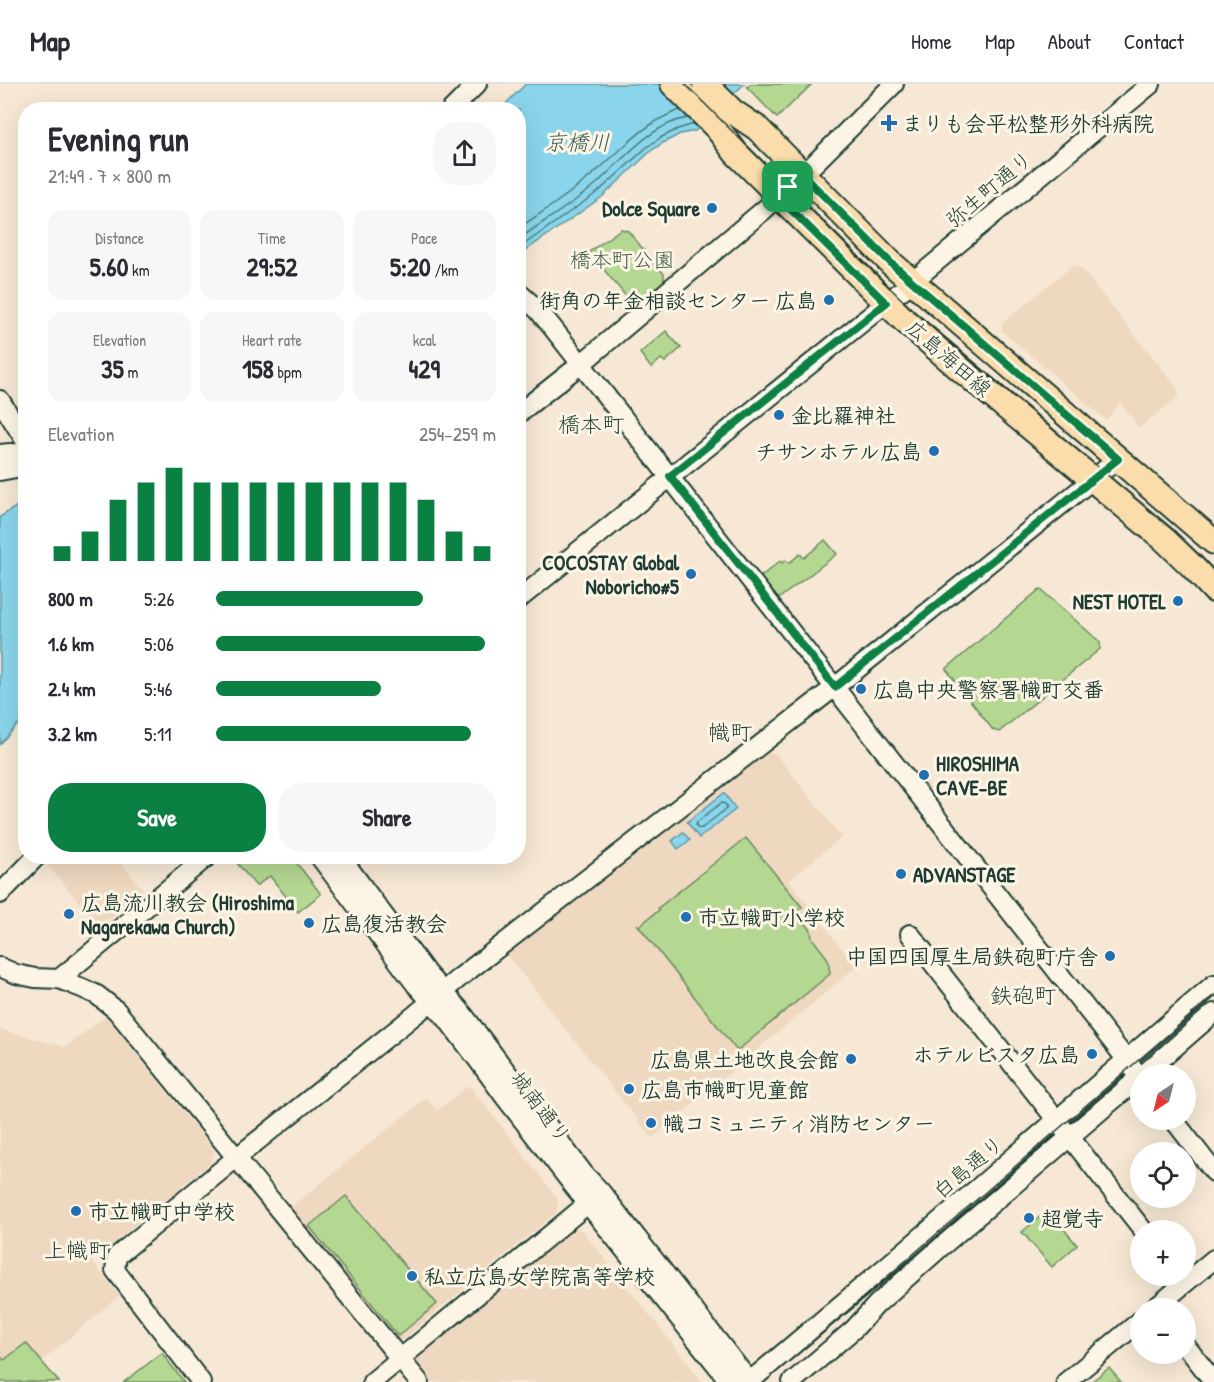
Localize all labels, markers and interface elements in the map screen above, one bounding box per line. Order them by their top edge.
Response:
text: Map [30,22,70,60]
text: Home [911,27,952,56]
text: Map [985,27,1015,56]
text: About [1048,27,1091,56]
text: Contact [1124,27,1184,56]
place label: まりも会平松整形外科病院 [902,109,1154,138]
marker: まりも会平松整形外科病院 [880,114,898,132]
text: Evening run [48,117,189,161]
button: share [433,122,496,185]
water label: 京橋川 [544,127,610,157]
street label: 弥生町通り [939,144,1039,234]
pin [762,161,813,212]
text: 21:49 · 7 × 800 m [48,162,171,189]
icon: arrive [771,170,804,203]
place label: Dolce Square [602,194,701,224]
marker: Dolce Square [705,201,719,215]
text: Distance [95,227,144,249]
text: Time [258,227,286,249]
text: Pace [411,227,438,249]
park label: 橋本町公園 [570,245,675,274]
text: 5.60 [90,249,128,284]
text: 29:52 [247,249,297,284]
text: 5:20 [390,249,431,284]
text: km [128,259,150,281]
text: /km [431,259,459,281]
place label: 街角の年金相談センター 広島 [539,286,817,315]
marker: 街角の年金相談センター 広島 [822,293,836,307]
street label: 広島海田線 [900,313,998,403]
text: Elevation [93,329,146,351]
text: Heart rate [242,329,302,351]
text: kcal [413,329,436,351]
text: 35 [101,351,124,386]
text: 158 [242,351,274,386]
text: 429 [409,351,440,386]
text: m [124,361,138,383]
text: bpm [274,361,302,383]
place label: 金比羅神社 [791,401,896,430]
marker: 金比羅神社 [772,408,786,422]
district label: 橋本町 [558,409,624,439]
text: Elevation [48,420,114,447]
text: 254–259 m [419,420,496,447]
place label: チサンホテル広島 [755,437,922,466]
marker: チサンホテル広島 [927,444,941,458]
place label: COCOSTAY Global Noboricho#5 [542,548,679,601]
marker: COCOSTAY Global Noboricho#5 [684,567,698,581]
text: 800 m [48,585,93,612]
text: 5:26 [144,585,174,612]
place label: NEST HOTEL [1073,587,1166,616]
marker: NEST HOTEL [1171,594,1185,608]
text: 1.6 km [48,630,94,657]
text: 5:06 [144,630,174,657]
text: 2.4 km [48,675,96,702]
text: 5:46 [144,675,173,702]
place label: 広島中央警察署幟町交番 [873,675,1104,704]
marker: 広島中央警察署幟町交番 [854,682,868,696]
district label: 幟町 [708,717,752,747]
text: 3.2 km [48,720,97,747]
text: 5:11 [144,720,172,747]
place label: HIROSHIMA CAVE-BE [936,749,1020,802]
marker: HIROSHIMA CAVE-BE [917,768,931,782]
button: Save [48,783,266,852]
button: Share [278,783,496,852]
place label: ADVANSTAGE [913,860,1016,889]
marker: ADVANSTAGE [894,867,908,881]
place label: 広島流川教会 (Hiroshima Nagarekawa Church) [81,888,295,942]
place label: 市立幟町小学校 [698,903,845,932]
marker: 広島流川教会 (Hiroshima Nagarekawa Church) [62,907,76,921]
place label: 広島復活教会 [321,909,447,938]
marker: 市立幟町小学校 [679,910,693,924]
marker: 広島復活教会 [302,916,316,930]
place label: 中国四国厚生局鉄砲町庁舎 [846,942,1098,971]
marker: 中国四国厚生局鉄砲町庁舎 [1103,949,1117,963]
district label: 鉄砲町 [990,980,1056,1010]
place label: ホテルビスタ広島 [913,1040,1080,1069]
place label: 広島県土地改良会館 [650,1045,839,1074]
marker: ホテルビスタ広島 [1085,1047,1099,1061]
marker: 広島県土地改良会館 [844,1052,858,1066]
north arrow [1130,1064,1196,1130]
map controls [1130,1064,1196,1364]
street label: 城南通り [504,1065,578,1149]
place label: 広島市幟町児童館 [641,1075,809,1104]
marker: 広島市幟町児童館 [622,1082,636,1096]
place label: 幟コミュニティ消防センター [663,1109,935,1138]
marker: 幟コミュニティ消防センター [644,1116,658,1130]
street label: 白島通り [927,1129,1009,1205]
button: locate [1130,1142,1196,1208]
place label: 市立幟町中学校 [88,1197,235,1226]
marker: 市立幟町中学校 [69,1204,83,1218]
place label: 超覚寺 [1041,1204,1104,1233]
marker: 超覚寺 [1022,1211,1036,1225]
button: + [1130,1220,1196,1286]
district label: 上幟町 [44,1235,110,1265]
place label: 私立広島女学院高等学校 [424,1262,655,1291]
marker: 私立広島女学院高等学校 [405,1269,419,1283]
button: − [1130,1298,1196,1364]

